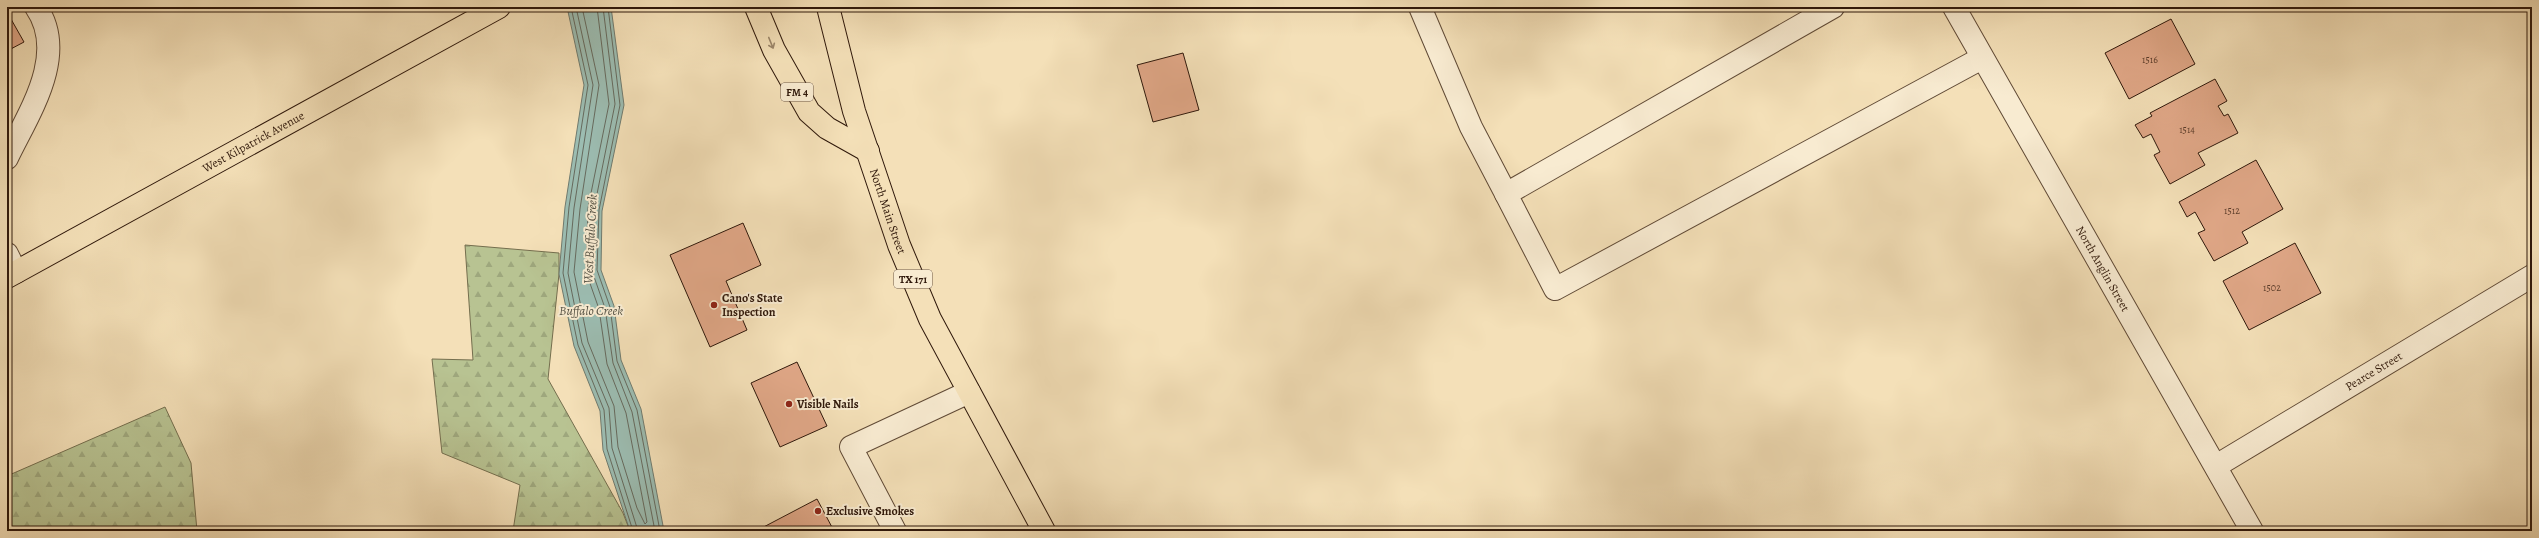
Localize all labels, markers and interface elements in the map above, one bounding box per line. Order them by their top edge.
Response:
one-way arrow [768,36,776,48]
house number: 1516 [2142,53,2158,66]
road number: FM 4 [781,83,813,101]
street label: West Kilpatrick Avenue [199,107,307,177]
house number: 1514 [2179,123,2195,136]
street label: North Main Street [866,166,910,257]
water label: West Buffalo Creek [579,194,601,284]
house number: 1512 [2224,204,2240,217]
street label: North Anglin Street [2072,223,2134,314]
road number: TX 171 [894,270,932,288]
house number: 1502 [2263,281,2281,294]
place label: Cano's State Inspection [722,290,783,320]
marker: Cano's State Inspection [709,300,719,310]
water label: Buffalo Creek [559,302,623,319]
street label: Pearce Street [2342,348,2405,394]
place label: Visible Nails [796,396,859,412]
marker: Visible Nails [784,399,794,409]
place label: Exclusive Smokes [826,503,914,519]
marker: Exclusive Smokes [813,506,823,516]

